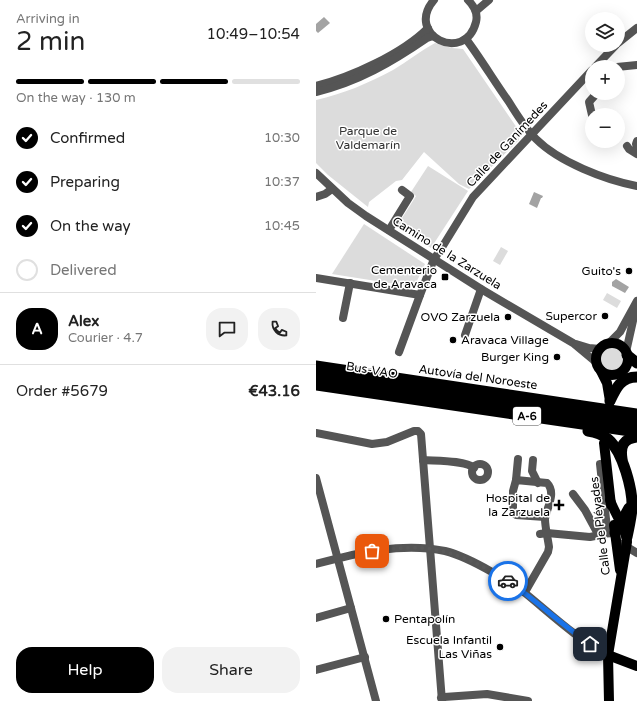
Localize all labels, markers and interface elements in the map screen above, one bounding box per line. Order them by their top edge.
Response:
text: Arriving in [16,11,80,27]
map controls [585,12,625,148]
button: layers [585,12,625,52]
text: 10:49–10:54 [207,25,300,43]
text: 2 min [16,26,85,57]
button: + [585,60,625,100]
text: On the way · 130 m [16,90,136,106]
street label: Calle de Ganímedes [464,98,551,190]
button: − [585,108,625,148]
park label: Parque de Valdemarín [336,124,400,152]
icon: check [16,127,38,149]
text: Confirmed [50,129,125,147]
text: 10:30 [264,130,300,146]
icon: check [16,171,38,193]
text: Preparing [50,173,120,191]
text: 10:37 [264,174,300,190]
street label: Camino de la Zarzuela [390,214,504,292]
icon: check [16,215,38,237]
text: On the way [50,217,130,235]
text: 10:45 [264,218,300,234]
text: Delivered [50,261,117,279]
place label: Cementerio de Aravaca [371,263,437,291]
place label: Guito's [582,264,621,278]
marker: Guito's [624,266,634,276]
marker: Cementerio de Aravaca [440,272,450,282]
button: chat [206,308,248,350]
button: phone [258,308,300,350]
place label: Supercor [545,309,597,323]
place label: OVO Zarzuela [421,310,500,324]
marker: Supercor [600,311,610,321]
text: Alex [68,312,99,330]
marker: OVO Zarzuela [503,312,513,322]
text: A [31,320,43,338]
text: Courier · 4.7 [68,330,143,346]
place label: Aravaca Village [461,333,549,347]
marker: Aravaca Village [448,335,458,345]
place label: Burger King [481,350,549,364]
marker: Burger King [552,352,562,362]
street label: Bus-VAO [345,359,399,381]
street label: Autovía del Noroeste [418,362,538,392]
text: Order #5679 [16,382,108,400]
text: €43.16 [248,382,300,400]
road number: A-6 [513,407,541,425]
street label: Calle de Pléyades [587,476,613,576]
place label: Hospital de la Zarzuela [486,491,550,519]
marker: Hospital de la Zarzuela [553,499,565,511]
pin [355,534,389,568]
icon: bag [361,540,383,562]
courier [488,561,528,601]
icon: car [497,570,519,592]
place label: Pentapolín [394,612,455,626]
marker: Pentapolín [381,614,391,624]
pin [573,627,607,661]
place label: Escuela Infantil Las Viñas [406,633,492,661]
icon: home [579,633,601,655]
marker: Escuela Infantil Las Viñas [495,642,505,652]
button: Help [16,647,154,693]
button: Share [162,647,300,693]

